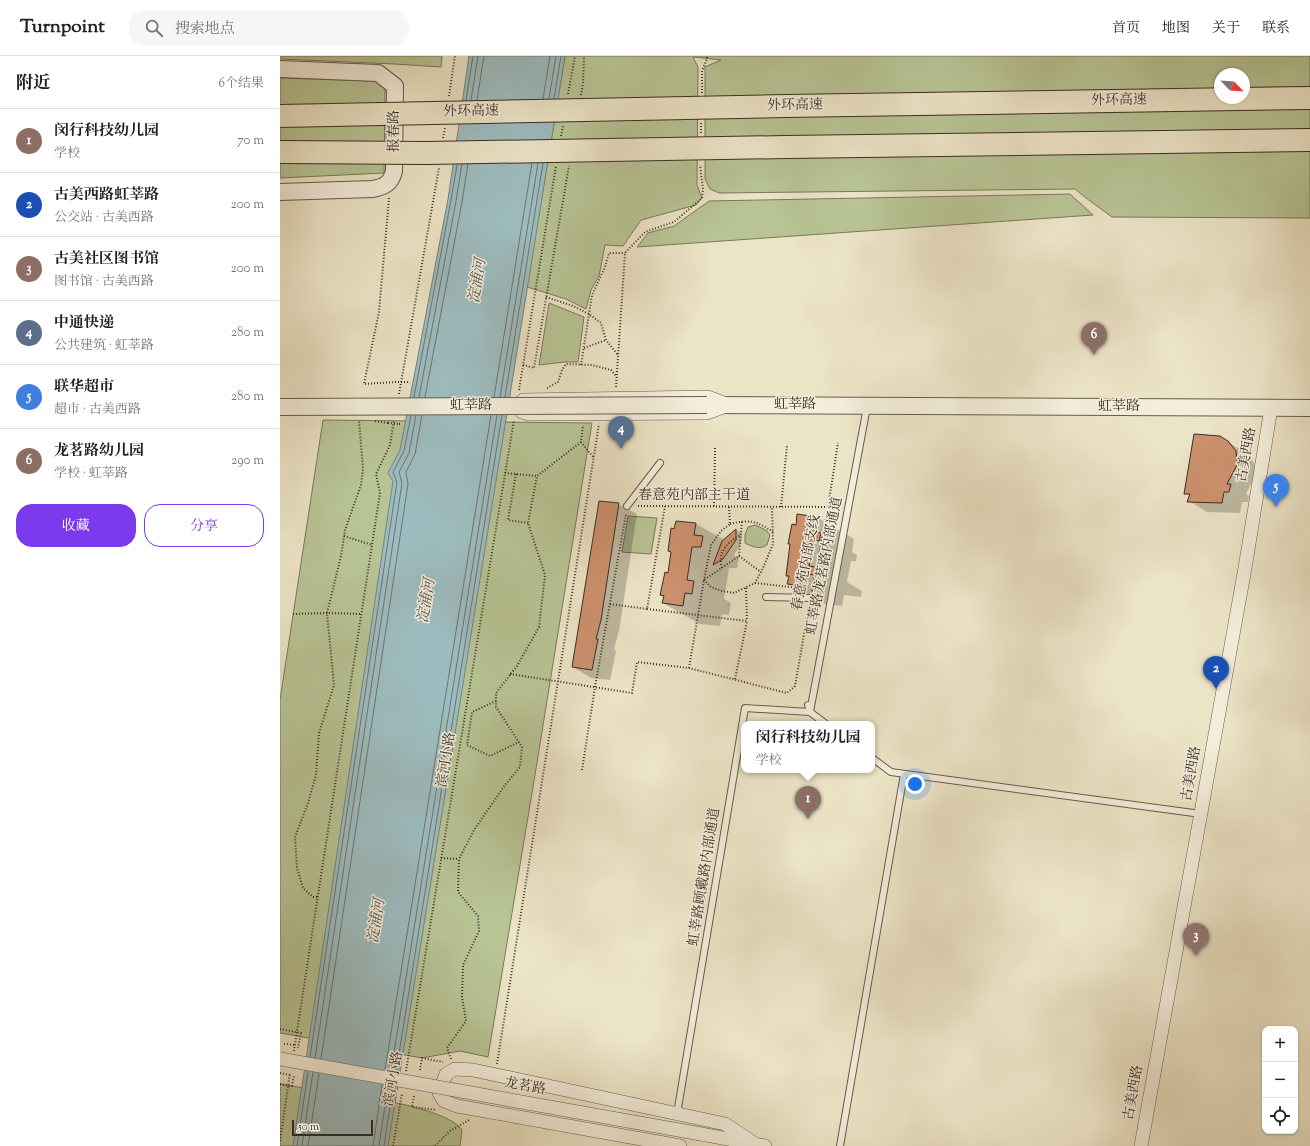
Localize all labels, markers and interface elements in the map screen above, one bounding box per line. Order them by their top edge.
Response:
search box [129,10,409,46]
text: Turnpoint [20,14,105,41]
icon: search [143,17,165,39]
text: 搜索地点 [175,19,235,40]
text: 首页 [1112,19,1140,39]
text: 地图 [1162,19,1190,39]
text: 关于 [1212,19,1240,39]
text: 联系 [1262,19,1290,39]
north arrow [1214,68,1250,104]
text: 附近 [16,72,50,96]
text: 6个结果 [219,75,264,93]
street label: 外环高速 [1091,91,1147,111]
street label: 外环高速 [767,96,823,116]
street label: 外环高速 [443,102,499,122]
street label: 报春路 [385,110,405,152]
text: 闵行科技幼儿园 [54,121,159,142]
text: 1 [27,132,31,150]
text: 70 m [237,132,264,150]
text: 学校 [54,145,80,163]
text: 古美西路虹莘路 [54,185,159,206]
text: 2 [26,196,32,214]
text: 200 m [231,196,264,214]
text: 公交站 · 古美西路 [54,209,154,227]
text: 古美社区图书馆 [54,249,159,270]
water label: 淀浦河 [464,254,492,305]
text: 3 [26,260,32,278]
text: 200 m [231,260,264,278]
text: 图书馆 · 古美西路 [54,273,154,291]
text: 中通快递 [54,313,114,334]
pin: 6 [1081,322,1107,355]
text: 4 [26,324,32,342]
text: 280 m [231,324,264,342]
text: 公共建筑 · 虹莘路 [54,337,154,355]
text: 联华超市 [54,377,114,398]
text: 5 [27,388,31,406]
text: 280 m [231,388,264,406]
street label: 虹莘路 [774,395,816,415]
street label: 虹莘路 [450,396,492,416]
street label: 虹莘路 [1098,397,1140,417]
text: 超市 · 古美西路 [54,401,141,419]
pin: 4 [608,416,634,449]
street label: 古美西路 [1232,426,1262,484]
text: 龙茗路幼儿园 [54,441,144,462]
text: 6 [26,452,32,470]
text: 290 m [231,452,264,470]
text: 学校 · 虹莘路 [54,465,128,483]
pin: 5 [1263,474,1289,507]
street label: 春意苑内部主干道 [638,486,750,506]
street label: 虹莘路龙茗路内部通道 [802,495,848,637]
button: 收藏 [16,504,136,547]
button: 分享 [144,504,264,547]
street label: 春意苑内部支线 [788,513,826,613]
water label: 淀浦河 [413,574,441,625]
pin: 2 [1203,656,1229,689]
popup [741,721,875,773]
text: 闵行科技幼儿园 [755,728,861,749]
street label: 滨河小路 [433,731,461,789]
street label: 古美西路 [1177,745,1207,803]
text: 学校 [755,752,782,770]
your location [905,774,925,794]
pin: 1 [795,786,821,819]
street label: 虹莘路顾戴路内部通道 [684,806,726,948]
water label: 淀浦河 [363,894,391,945]
pin: 3 [1183,923,1209,956]
map controls [1262,1026,1298,1134]
button: + [1262,1026,1298,1062]
street label: 滨河小路 [379,1050,409,1108]
button: − [1262,1062,1298,1098]
street label: 古美西路 [1119,1064,1149,1122]
street label: 龙茗路 [503,1074,547,1100]
button: locate [1262,1098,1298,1134]
scale bar [292,1118,373,1137]
text: 50 m [298,1119,319,1135]

